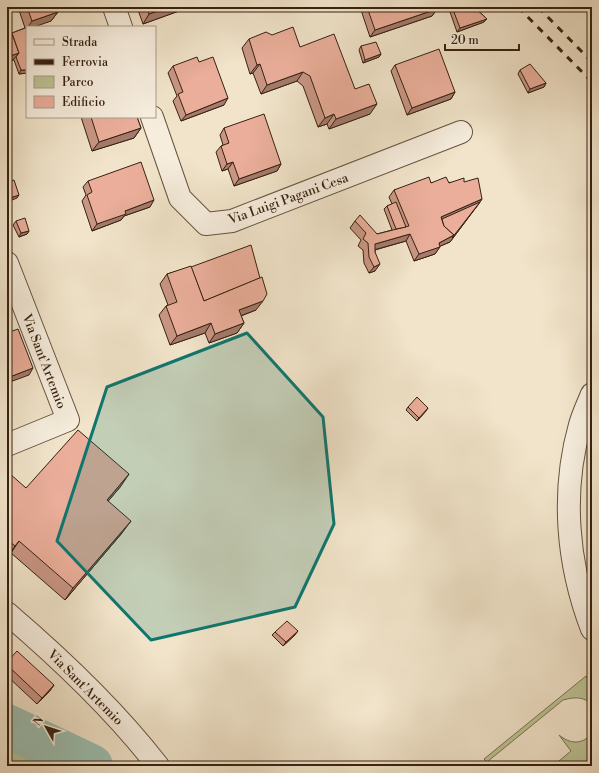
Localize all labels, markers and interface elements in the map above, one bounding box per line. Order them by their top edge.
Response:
legend [26,26,156,118]
scale bar [445,26,519,52]
text: 20 m [451,33,479,48]
text: Strada [62,35,98,50]
text: Ferrovia [62,55,109,70]
text: Parco [62,75,94,90]
text: Edificio [62,95,105,110]
street label: Via Luigi Pagani Cesa [225,170,351,228]
street label: Via Sant'Artemio [18,311,70,411]
street label: Via Sant'Artemio [43,646,126,729]
north arrow [26,707,66,747]
text: N [31,713,47,729]

